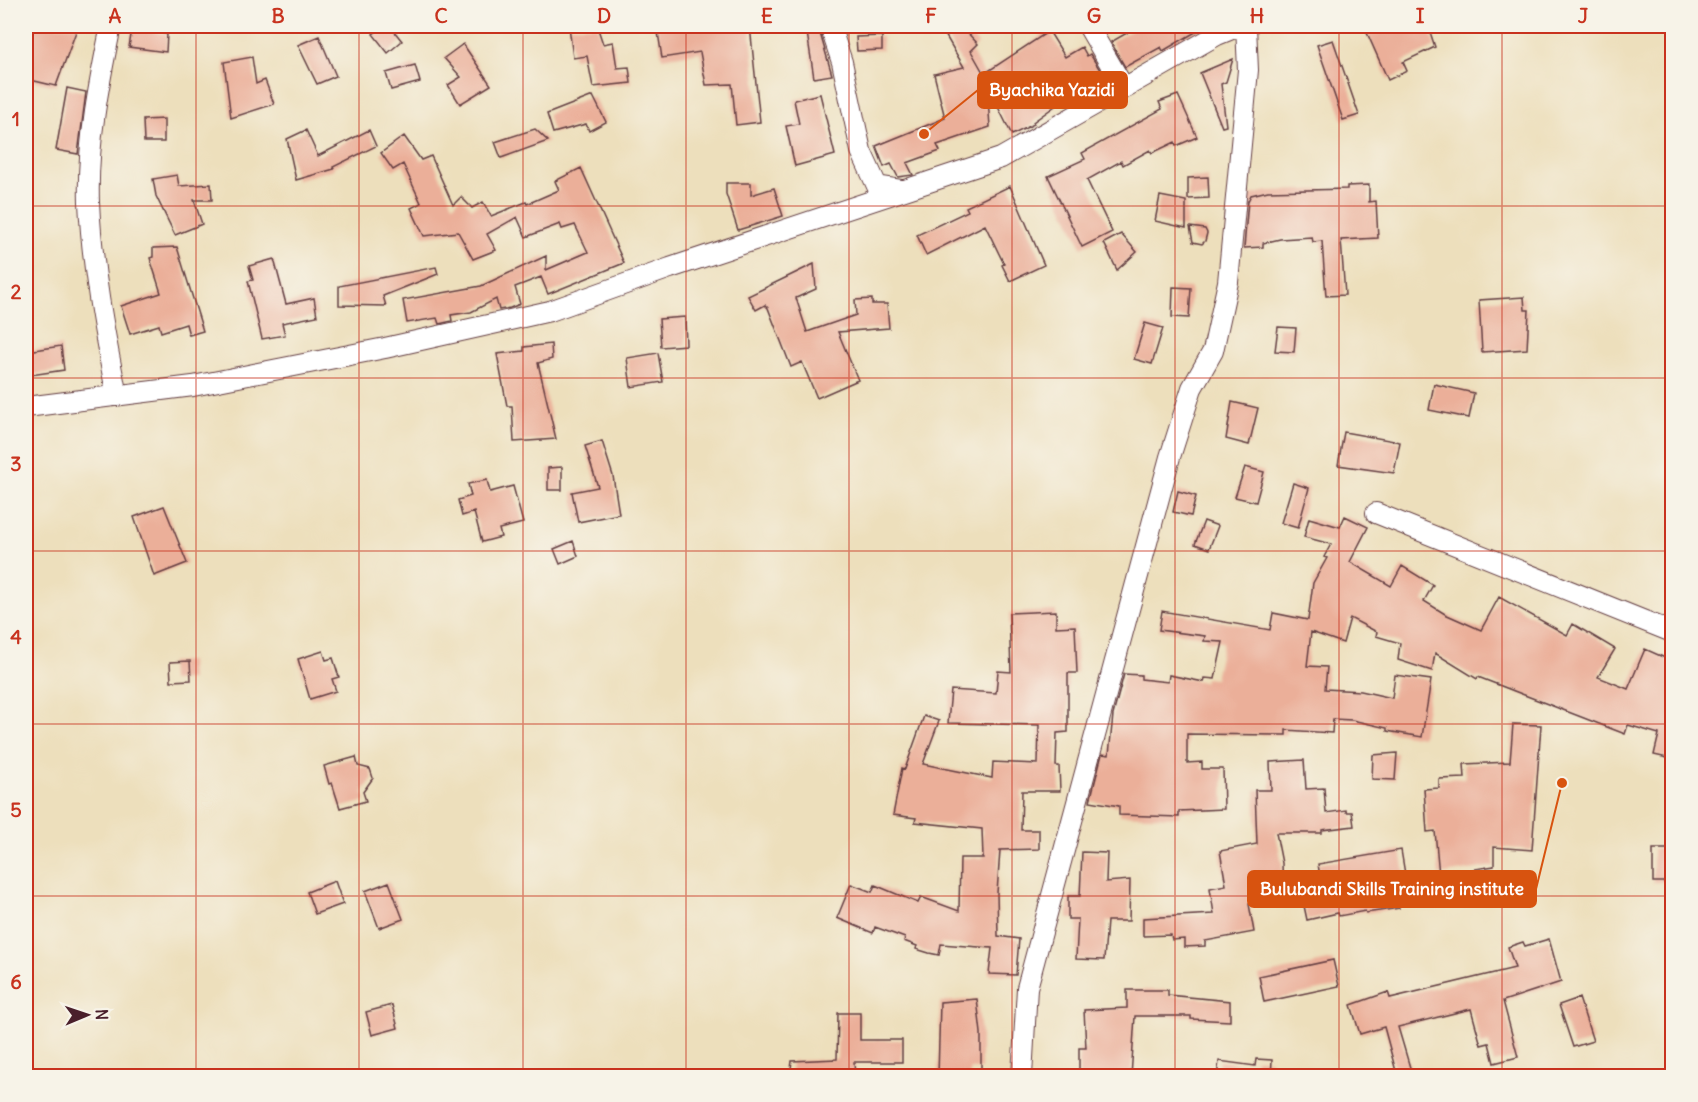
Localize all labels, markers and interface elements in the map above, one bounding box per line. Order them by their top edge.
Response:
text: A [109,3,122,28]
text: B [271,3,285,28]
text: C [434,3,448,28]
text: D [597,3,611,28]
text: E [761,3,773,28]
text: F [925,3,937,28]
text: G [1087,3,1101,28]
text: H [1250,3,1264,28]
text: I [1416,3,1425,28]
text: J [1578,3,1589,28]
callout: Byachika Yazidi [978,72,1127,108]
text: Byachika Yazidi [989,78,1115,101]
text: 1 [12,106,20,131]
text: 2 [11,279,22,304]
text: 3 [10,451,22,476]
text: 4 [10,624,22,649]
text: 5 [10,797,22,822]
callout: Bulubandi Skills Training institute [1248,871,1536,907]
text: Bulubandi Skills Training institute [1260,877,1524,900]
text: 6 [10,969,22,994]
north arrow [57,985,117,1045]
text: N [92,1009,112,1020]

